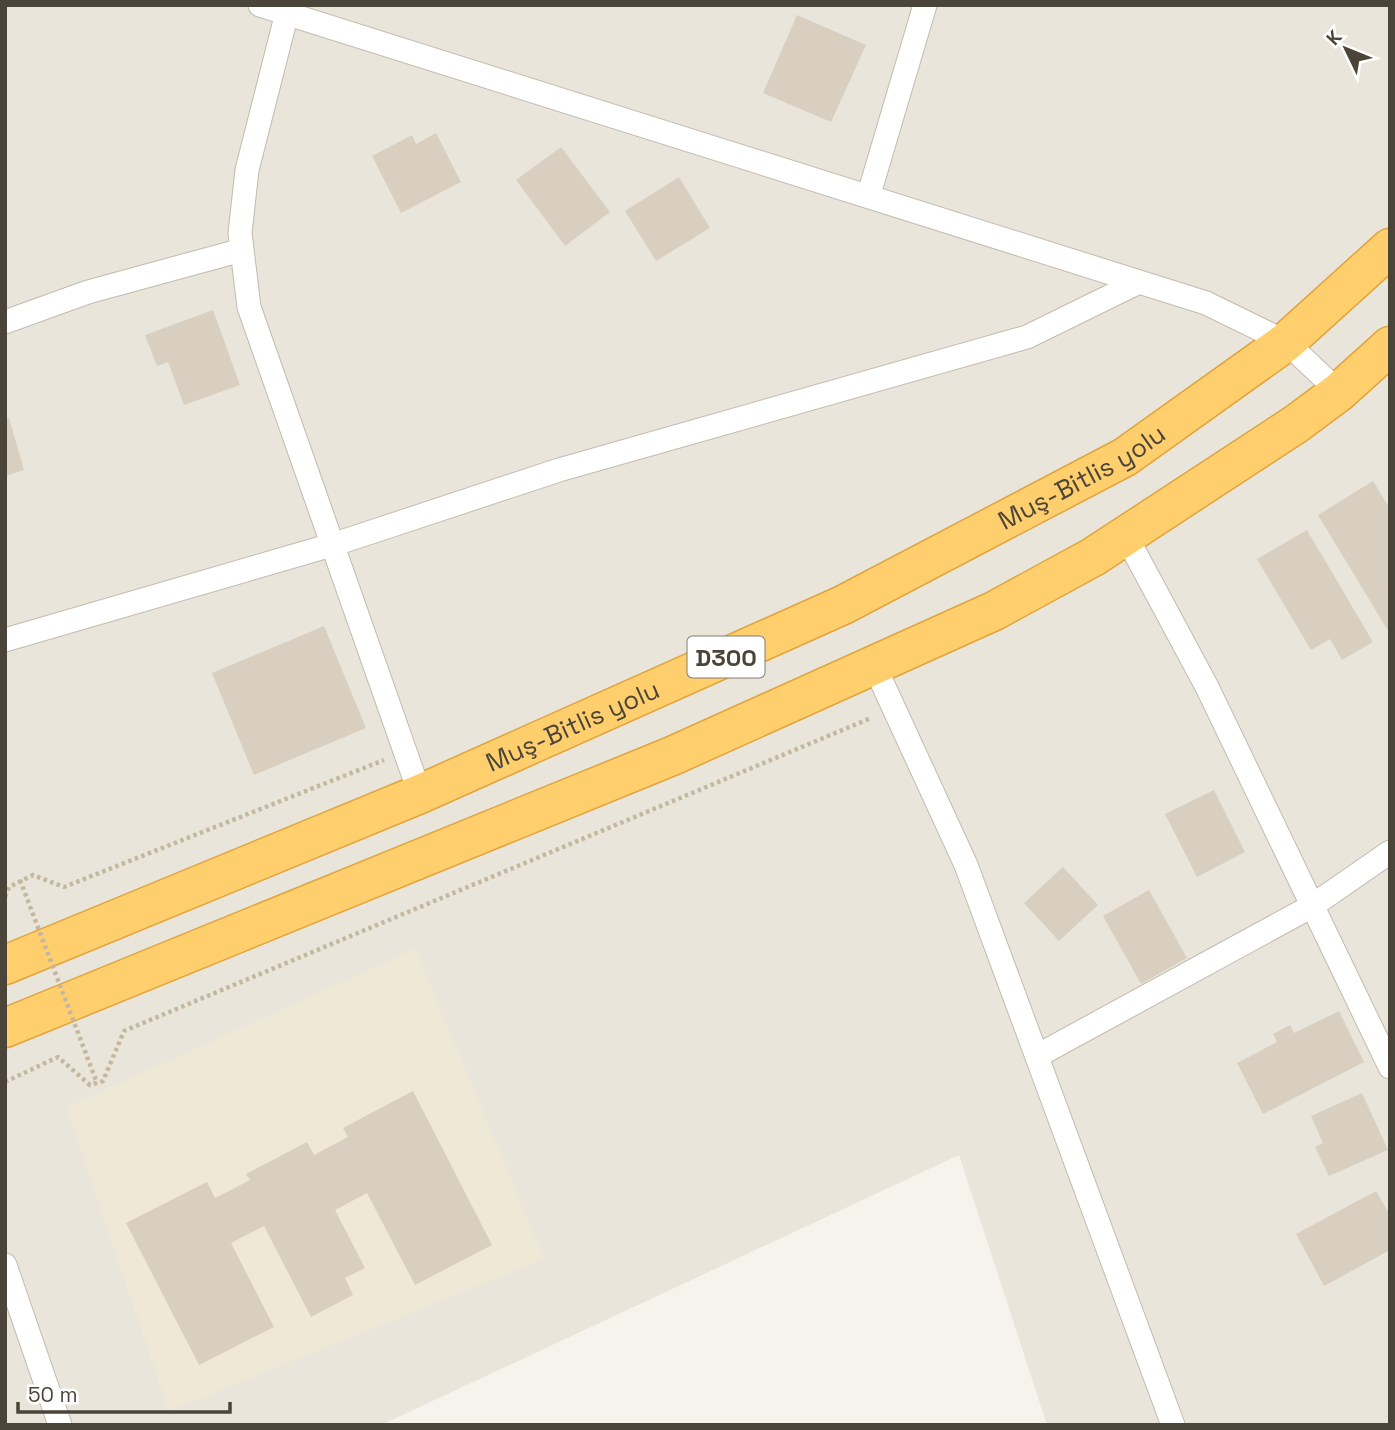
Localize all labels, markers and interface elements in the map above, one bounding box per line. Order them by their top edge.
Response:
north arrow [1311,14,1381,84]
text: K [1321,25,1347,51]
street label: Muş-Bitlis yolu [992,417,1172,538]
road number: D300 [688,636,764,678]
street label: Muş-Bitlis yolu [480,672,665,779]
scale bar [18,1370,229,1414]
text: 50 m [28,1381,78,1408]

